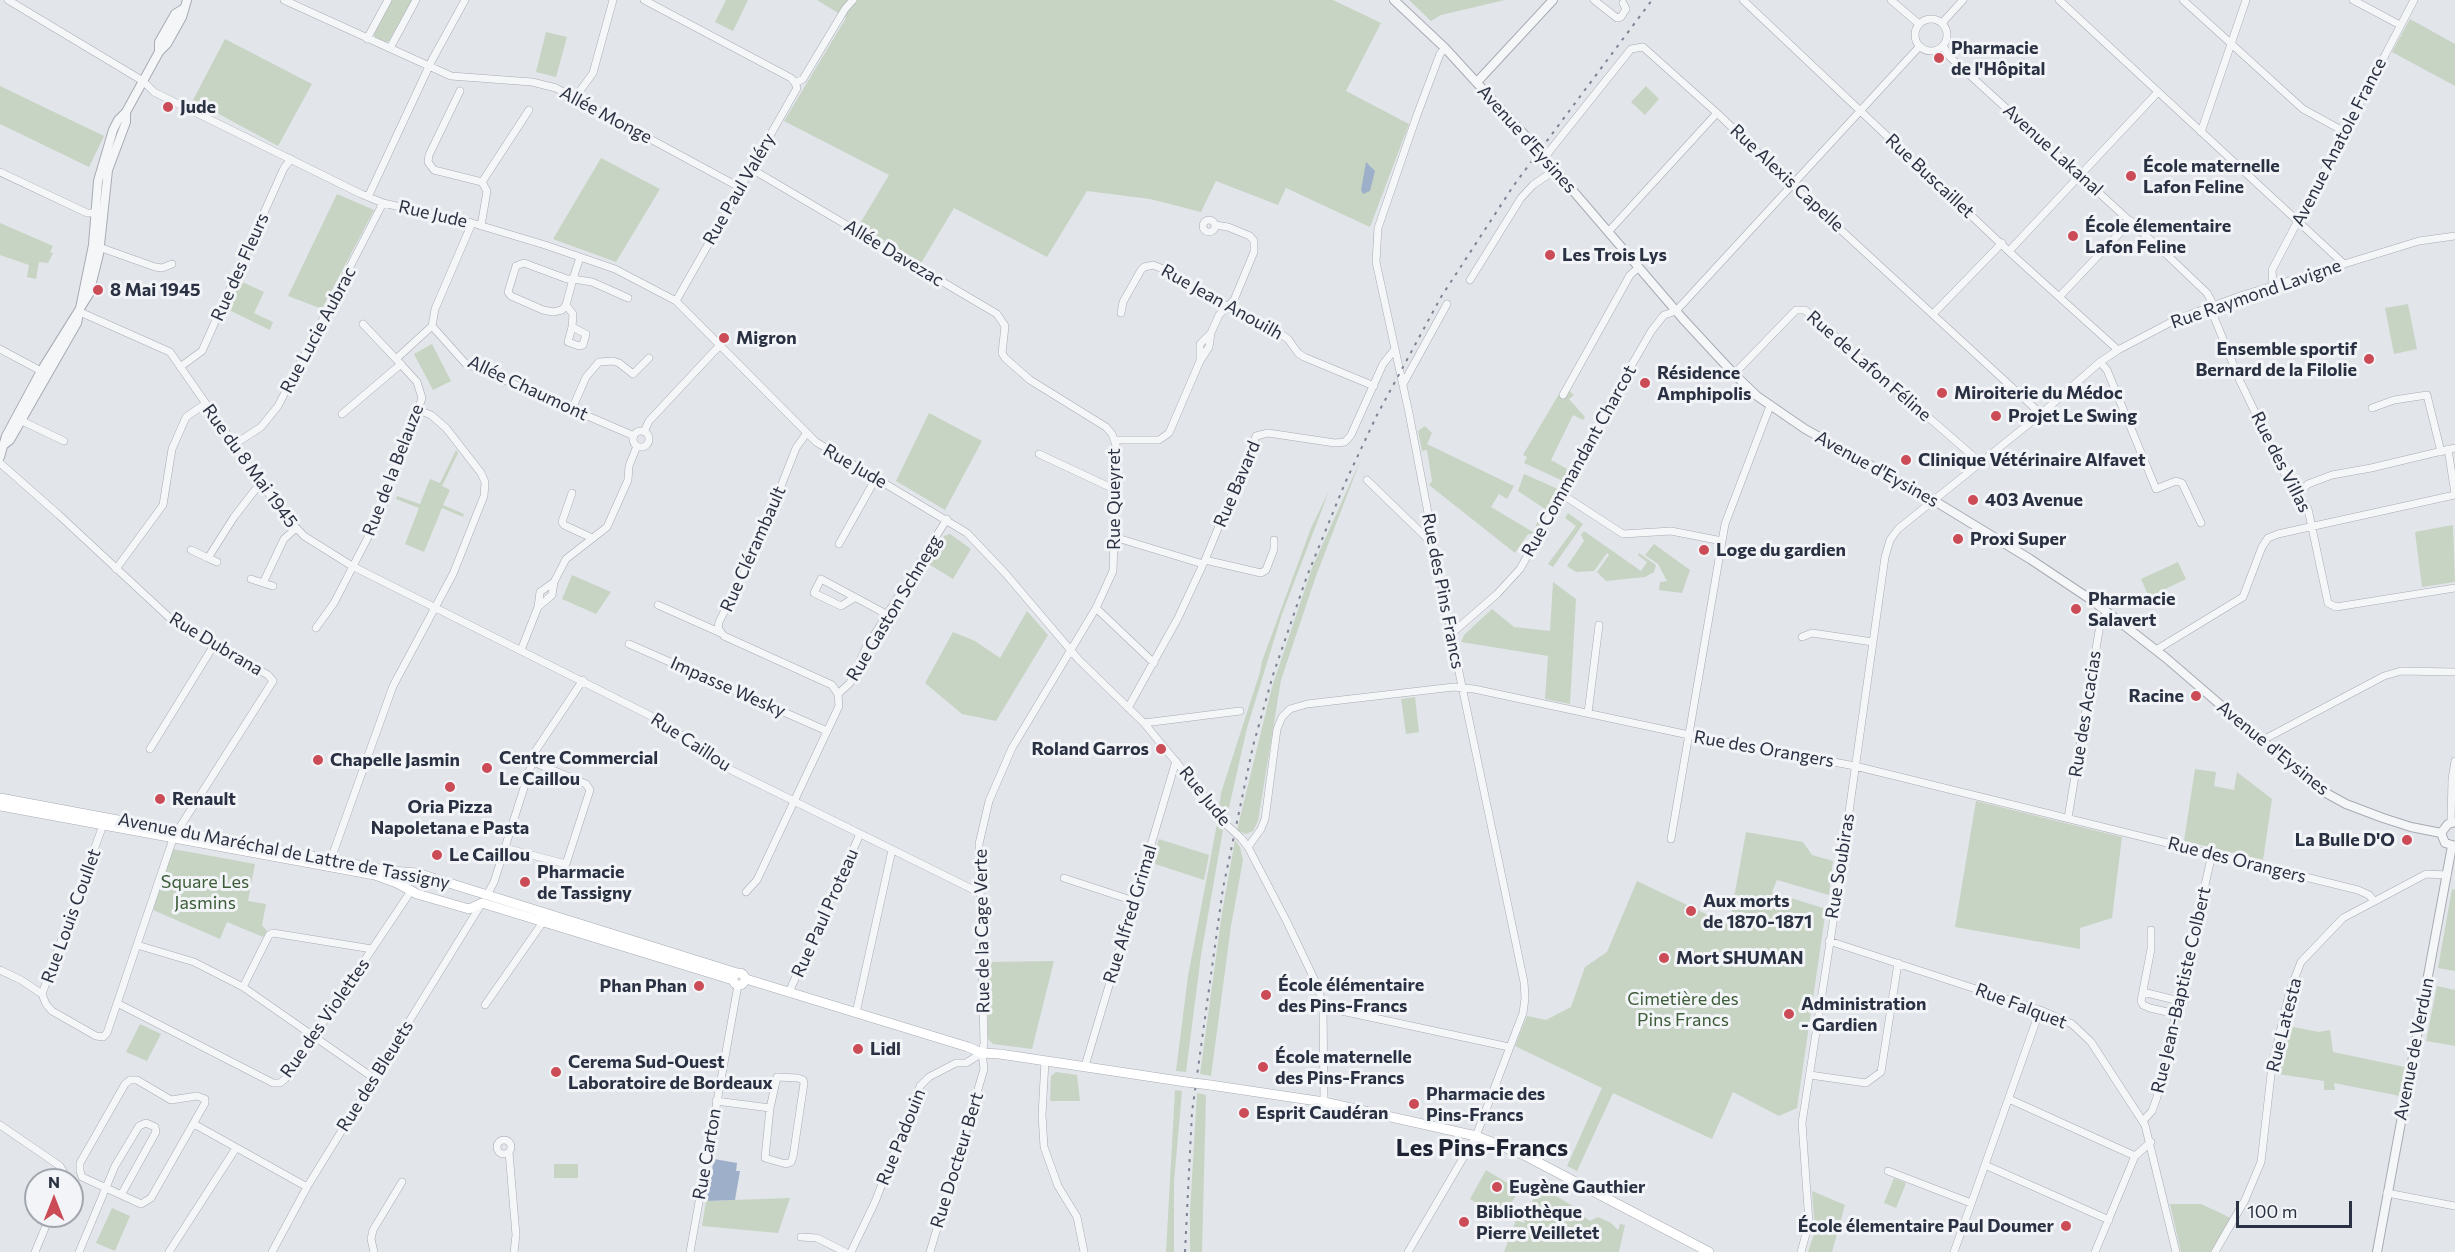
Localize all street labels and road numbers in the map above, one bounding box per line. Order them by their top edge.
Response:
street label: Avenue Anatole France [2287,54,2391,230]
street label: Avenue d'Eysines [1473,81,1581,197]
street label: Allée Monge [556,82,656,148]
street label: Avenue Lakanal [1999,100,2107,200]
street label: Rue Alexis Capelle [1726,120,1848,236]
street label: Rue Paul Valéry [698,129,780,249]
street label: Rue Buscaillet [1881,129,1979,223]
street label: Rue Jude [396,196,470,232]
street label: Rue des Fleurs [207,210,273,324]
street label: Allée Davezac [840,215,948,291]
street label: Rue Raymond Lavigne [2168,255,2344,333]
street label: Rue Jean Anouilh [1157,260,1287,344]
street label: Rue Lucie Aubrac [276,263,360,397]
street label: Rue de Lafon Féline [1802,306,1936,426]
street label: Allée Chaumont [464,351,592,425]
street label: Rue Commandant Charcot [1517,361,1641,561]
street label: Rue du 8 Mai 1945 [198,400,302,532]
street label: Rue de la Belauze [358,401,428,539]
street label: Rue des Villas [2246,408,2316,516]
street label: Avenue d'Eysines [1811,426,1943,512]
street label: Rue Bavard [1209,438,1265,530]
street label: Rue Jude [819,439,891,493]
street label: Rue Queyret [1103,448,1125,550]
street label: Rue Clérambault [716,483,790,615]
street label: Rue des Pins Francs [1417,511,1469,671]
street label: Rue Gaston Schnegg [842,531,946,685]
street label: Rue Dubrana [165,608,267,680]
street label: Rue des Acacias [2064,649,2106,779]
street label: Impasse Wesky [667,652,789,722]
street label: Avenue d'Eysines [2213,696,2333,800]
street label: Rue Caillou [647,708,735,776]
street label: Rue des Orangers [1692,726,1836,772]
street label: Rue Jude [1175,762,1235,830]
street label: Avenue du Maréchal de Lattre de Tassigny [116,808,452,894]
street label: Rue Soubiras [1821,812,1859,920]
street label: Rue des Orangers [2165,832,2309,888]
street label: Rue Alfred Grimal [1099,842,1161,986]
street label: Rue Paul Proteau [787,845,863,981]
street label: Rue Louis Coullet [37,846,105,986]
street label: Rue de la Cage Verte [970,849,994,1013]
street label: Rue Jean-Baptiste Colbert [2147,885,2215,1095]
street label: Rue des Violettes [276,954,374,1082]
street label: Rue Latesta [2262,976,2306,1074]
street label: Avenue de Verdun [2390,976,2438,1122]
street label: Rue Falquet [1972,979,2070,1033]
street label: Rue des Bleuets [332,1016,418,1136]
street label: Rue Padouin [872,1086,930,1188]
street label: Rue Docteur Bert [926,1089,988,1231]
street label: Rue Carton [688,1107,726,1201]

